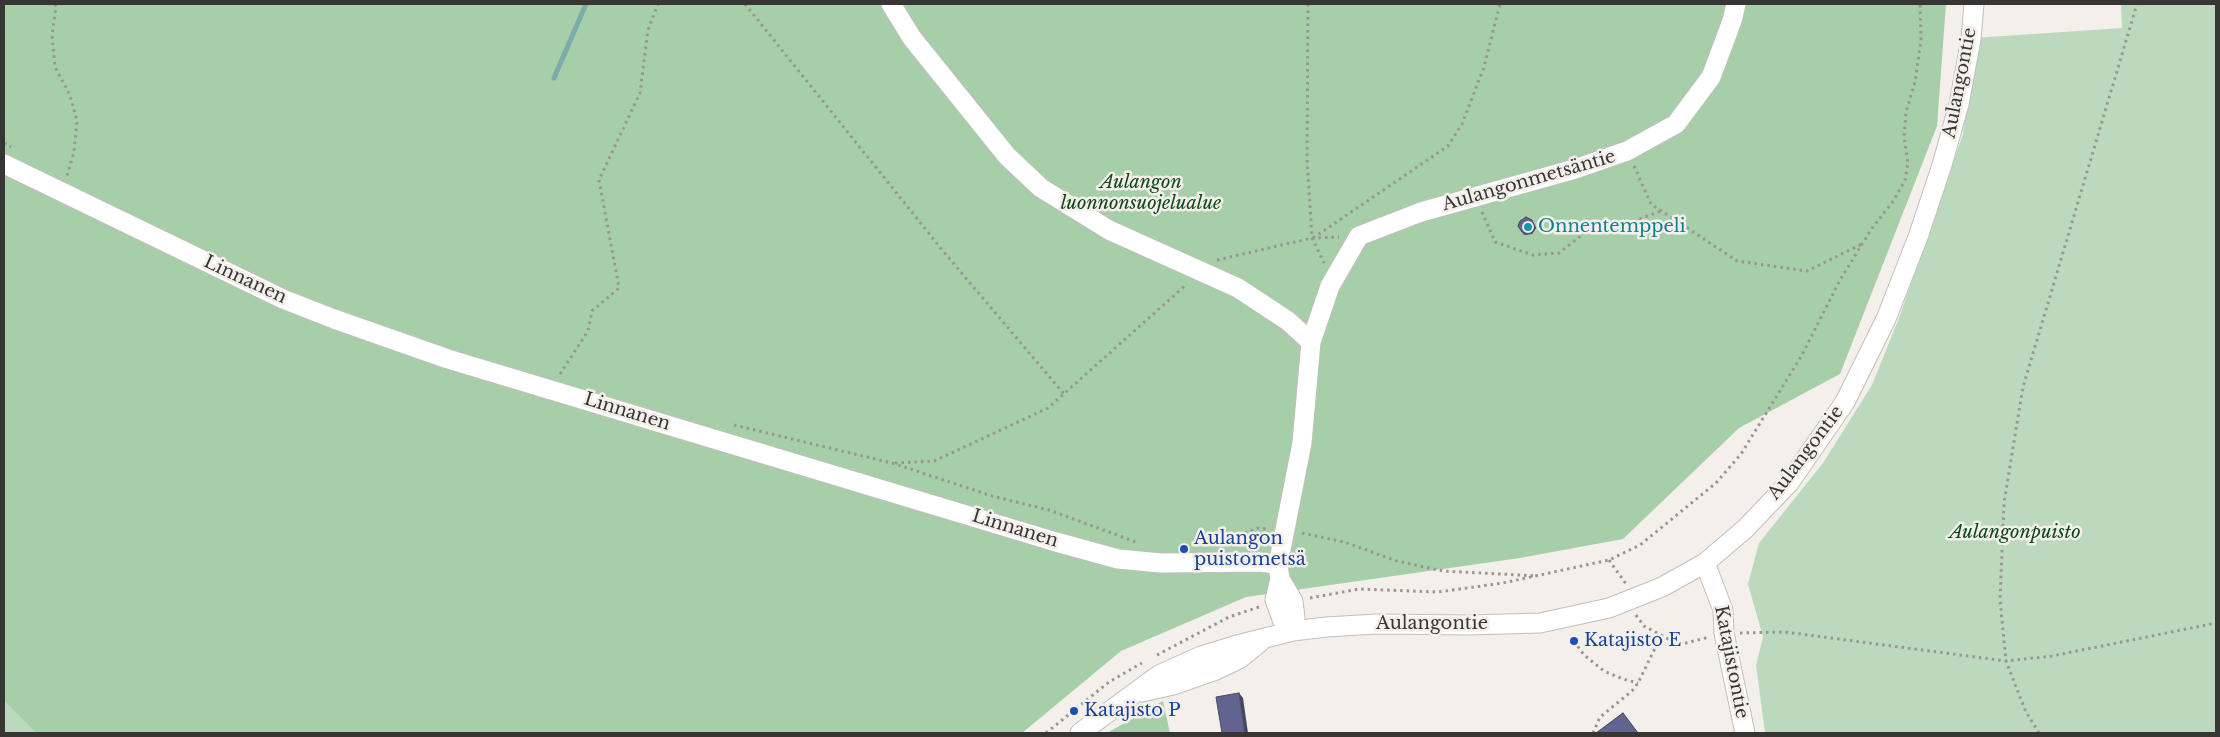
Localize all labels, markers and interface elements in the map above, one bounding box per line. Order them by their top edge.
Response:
street label: Aulangontie [1939,26,1981,140]
street label: Aulangonmetsäntie [1440,146,1618,216]
park label: Aulangon luonnonsuojelualue [1061,172,1221,214]
place label: Onnentemppeli [1538,216,1686,238]
marker: Onnentemppeli [1522,221,1534,233]
street label: Linnanen [200,251,290,309]
street label: Linnanen [581,389,673,435]
street label: Aulangontie [1764,402,1848,504]
street label: Linnanen [969,506,1061,552]
park label: Aulangonpuisto [1949,522,2081,544]
place label: Aulangon puistometsä [1194,528,1306,570]
marker: Aulangon puistometsä [1178,543,1190,555]
street label: Katajistontie [1709,604,1753,720]
street label: Aulangontie [1376,613,1488,635]
place label: Katajisto E [1584,630,1681,652]
marker: Katajisto E [1568,635,1580,647]
place label: Katajisto P [1084,700,1181,722]
marker: Katajisto P [1068,705,1080,717]

